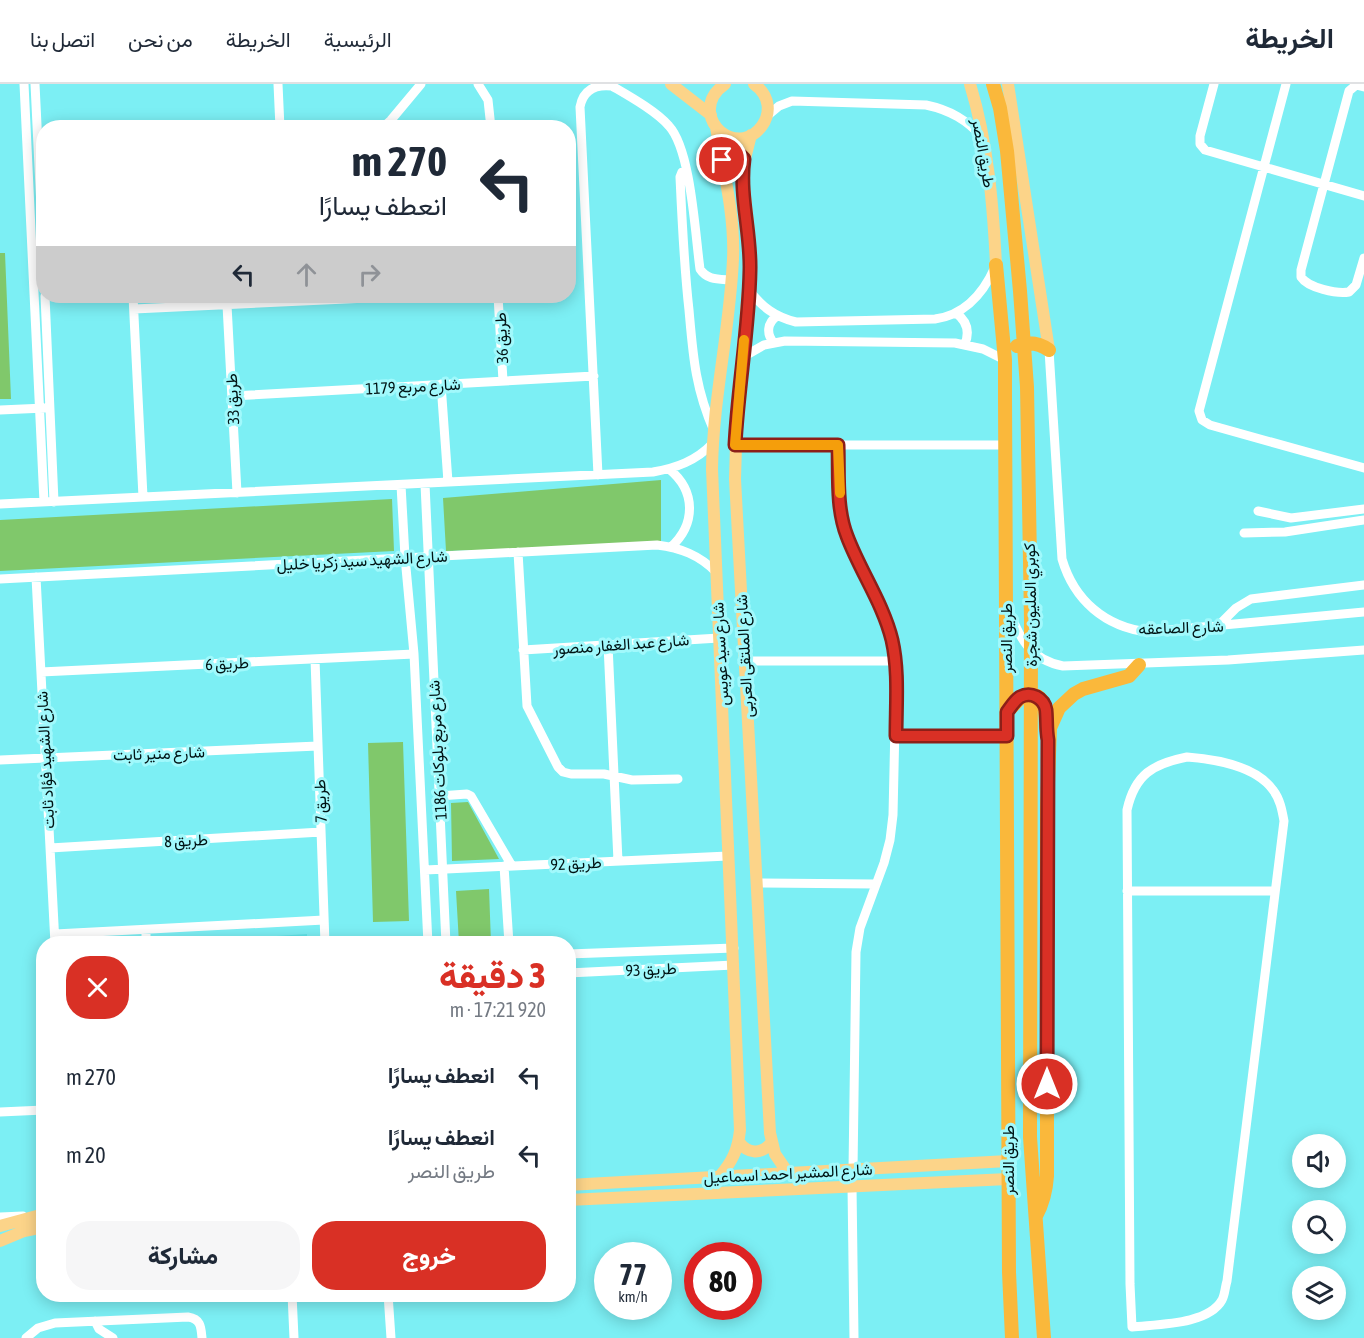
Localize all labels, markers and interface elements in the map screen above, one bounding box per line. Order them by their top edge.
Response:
text: الخريطة [1245,22,1334,54]
text: اتصل بنا [30,27,95,51]
text: من نحن [128,27,193,51]
text: الخريطة [226,27,291,51]
text: الرئيسية [324,27,392,51]
street label: طريق النصر [967,116,999,189]
pin [696,134,747,185]
text: 270 m [352,137,447,185]
icon: arrive [705,143,738,176]
icon: left [468,144,546,222]
text: انعطف يسارًا [319,190,447,221]
icon: left [227,258,260,291]
icon: ahead [290,258,323,291]
icon: right [353,258,386,291]
street label: طريق 36 [491,312,513,364]
street label: طريق 33 [222,373,244,425]
street label: شارع مربع 1179 [365,375,461,400]
street label: كوبري المليون شجرة [1020,543,1045,667]
street label: شارع الشهيد سيد زكريا خليل [276,547,448,576]
street label: شارع الملتقى العربى [732,594,759,718]
street label: شارع سيد عويس [708,602,735,706]
street label: طريق النصر [997,603,1017,674]
street label: شارع الصاعقه [1138,617,1224,640]
street label: شارع عبد الغفار منصور [551,630,690,661]
street label: طريق 6 [205,653,249,675]
street label: شارع مربع بلوكات 1186 [424,680,453,820]
street label: شارع الشهيد فؤاد ثابت [32,691,61,829]
street label: شارع منير ثابت [113,742,205,767]
street label: طريق 7 [310,779,332,823]
street label: طريق 8 [164,830,208,852]
street label: طريق 92 [550,853,602,875]
text: 3 دقيقة [439,954,546,996]
button: close [66,956,129,1019]
street label: طريق 93 [625,959,677,981]
text: 920 m · 17:21 [450,998,546,1021]
position arrow [1015,1052,1079,1116]
icon: left [513,1061,546,1094]
text: انعطف يسارًا [388,1062,495,1088]
text: 270 m [66,1064,116,1090]
text: انعطف يسارًا [388,1124,495,1150]
street label: طريق النصر [999,1125,1019,1196]
map controls [1292,1134,1346,1320]
button: sound [1292,1134,1346,1188]
icon: left [513,1139,546,1172]
text: 20 m [66,1142,106,1168]
text: طريق النصر [408,1159,495,1182]
street label: شارع المشير احمد اسماعيل [703,1160,873,1189]
button: search [1292,1200,1346,1254]
button: مشاركة [66,1221,300,1290]
button: خروج [312,1221,546,1290]
speed limit sign: 80 [684,1242,762,1320]
text: 77 [619,1257,647,1291]
button: layers [1292,1266,1346,1320]
text: km/h [618,1288,648,1305]

